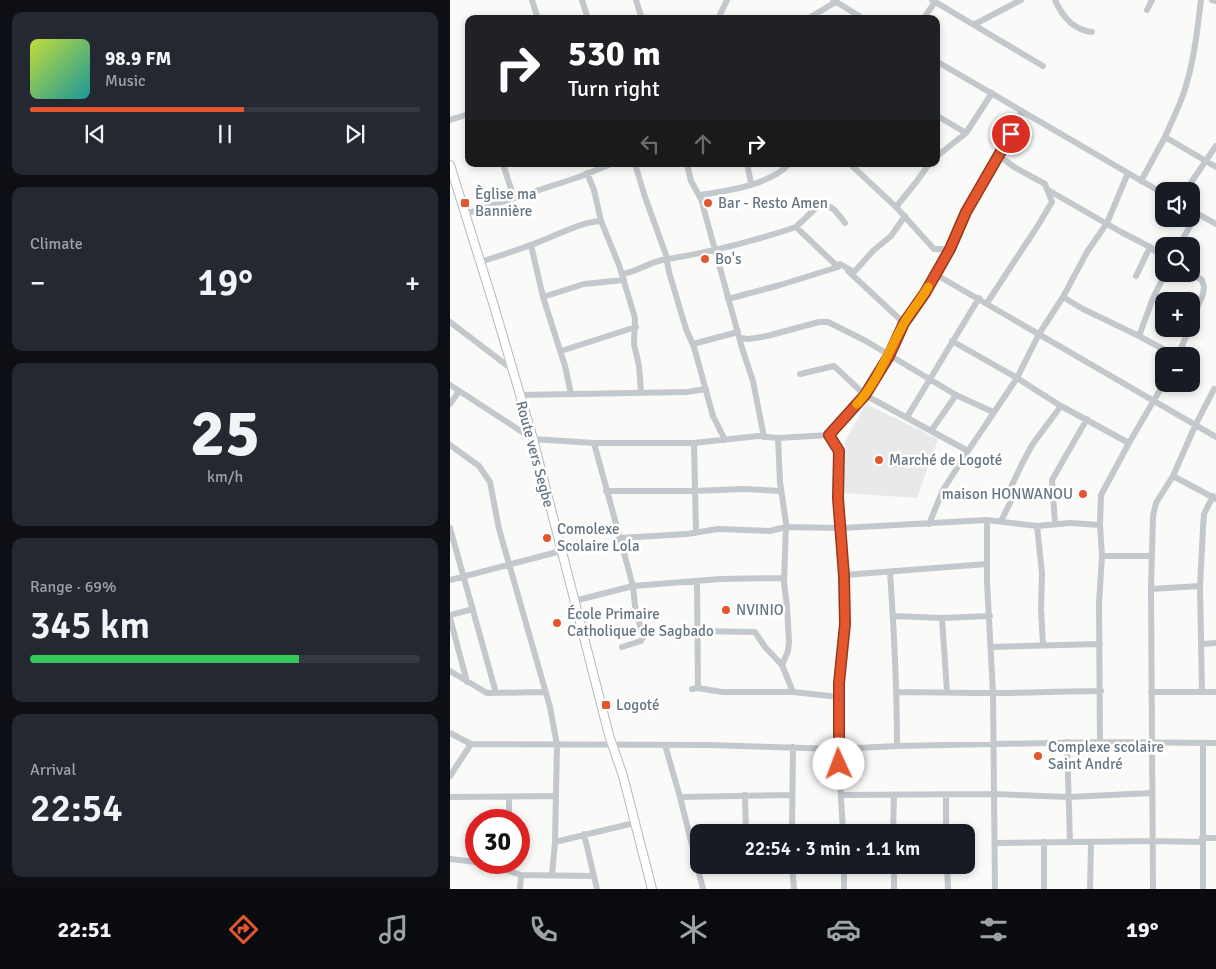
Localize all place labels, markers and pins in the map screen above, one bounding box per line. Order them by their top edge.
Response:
pin [990,113,1032,155]
place label: Èglise ma Bannière [475,184,537,220]
place label: Bar - Resto Amen [718,194,828,212]
marker: Èglise ma Bannière [459,197,471,209]
marker: Bar - Resto Amen [702,197,714,209]
place label: Bo's [715,250,742,268]
marker: Bo's [699,253,711,265]
place label: Marché de Logoté [889,451,1002,469]
marker: Marché de Logoté [873,454,885,466]
place label: maison HONWANOU [942,485,1073,503]
marker: maison HONWANOU [1077,488,1089,500]
place label: Comolexe Scolaire Lola [557,520,640,555]
marker: Comolexe Scolaire Lola [541,532,553,544]
place label: NVINIO [736,601,784,619]
place label: École Primaire Catholique de Sagbado [567,604,714,640]
marker: NVINIO [720,604,732,616]
marker: École Primaire Catholique de Sagbado [551,617,563,629]
place label: Logoté [616,696,659,714]
marker: Logoté [600,699,612,711]
place label: Complexe scolaire Saint André [1048,738,1164,773]
marker: Complexe scolaire Saint André [1032,750,1044,762]

